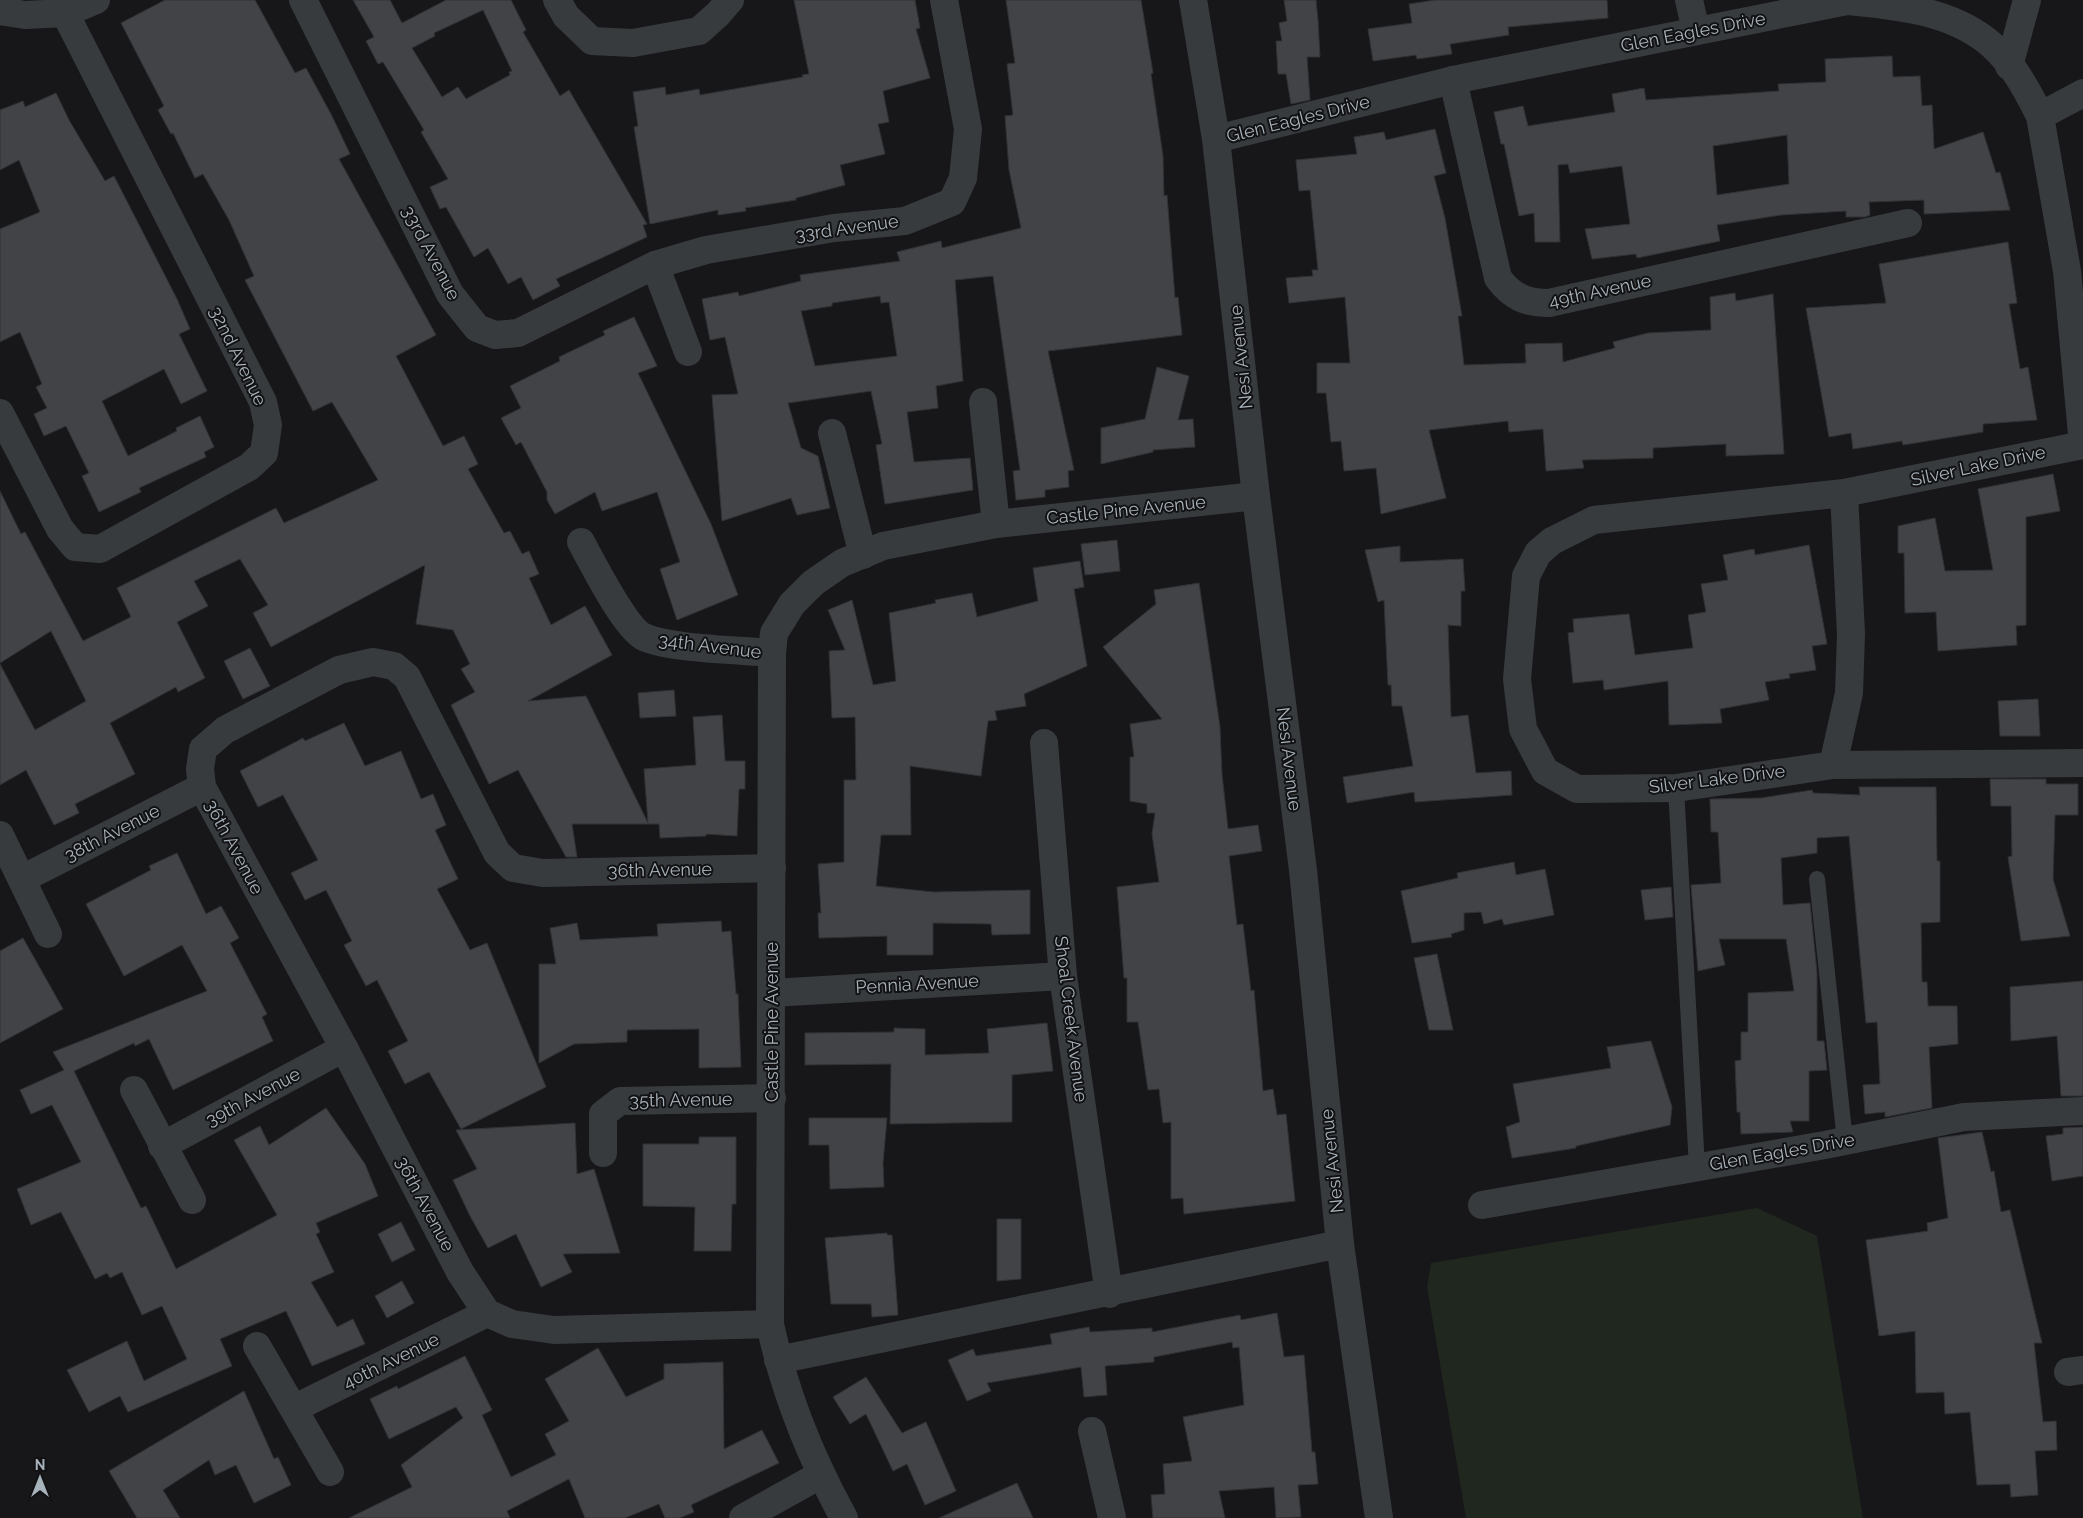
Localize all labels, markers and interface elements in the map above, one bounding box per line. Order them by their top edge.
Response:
street label: Glen Eagles Drive [1619,7,1767,56]
street label: Glen Eagles Drive [1224,90,1372,146]
street label: 33rd Avenue [398,202,465,304]
street label: 33rd Avenue [794,210,900,245]
street label: 49th Avenue [1547,269,1653,312]
street label: 32nd Avenue [205,303,272,409]
street label: Nesi Avenue [1225,304,1256,410]
street label: Silver Lake Drive [1909,441,2048,490]
street label: Castle Pine Avenue [1045,491,1207,528]
street label: 34th Avenue [658,629,763,662]
street label: Nesi Avenue [1273,706,1306,812]
street label: Silver Lake Drive [1648,760,1787,797]
street label: 36th Avenue [201,796,268,898]
street label: 38th Avenue [61,799,163,866]
street label: 36th Avenue [608,858,713,881]
street label: Shoal Creek Avenue [1051,935,1092,1104]
street label: Castle Pine Avenue [761,941,782,1102]
street label: Pennia Avenue [855,970,980,997]
street label: 39th Avenue [202,1063,304,1130]
street label: 35th Avenue [629,1088,733,1111]
street label: Nesi Avenue [1316,1108,1347,1214]
street label: Glen Eagles Drive [1708,1128,1857,1175]
street label: 36th Avenue [392,1153,459,1255]
street label: 40th Avenue [339,1328,443,1393]
north arrow [15,1453,65,1503]
text: N [35,1457,45,1473]

